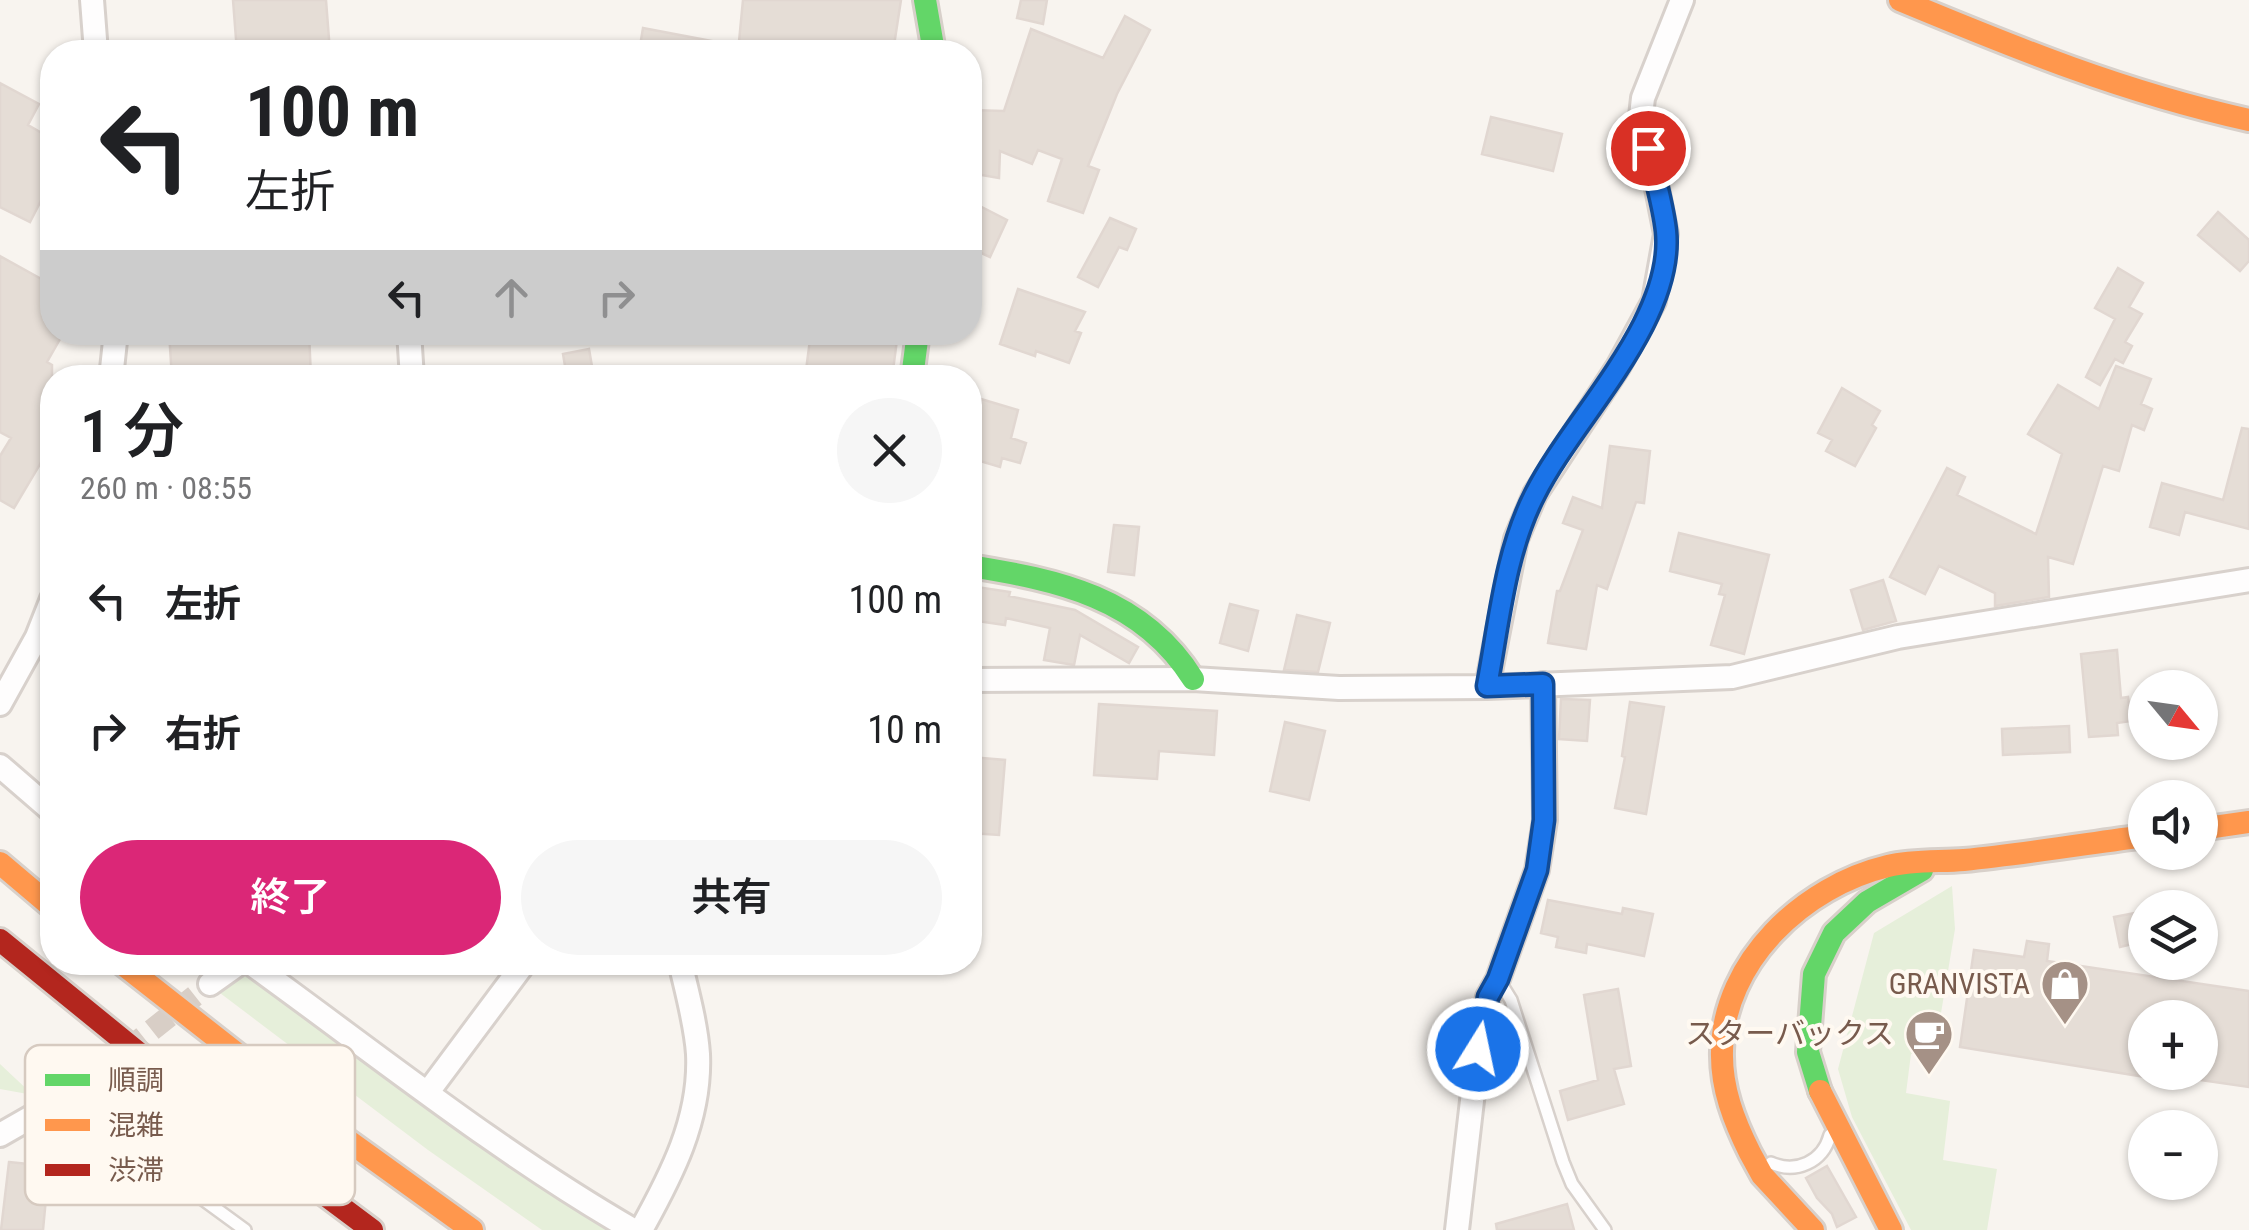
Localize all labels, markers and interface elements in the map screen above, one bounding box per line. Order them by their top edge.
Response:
text: 100 m [245,71,419,153]
icon: left [80,80,210,210]
pin [1606,106,1691,191]
icon: arrive [1621,121,1676,176]
text: 左折 [245,165,335,218]
icon: left [379,270,434,325]
icon: ahead [484,270,539,325]
icon: right [589,270,644,325]
text: 1 分 [80,396,184,467]
button: close [837,398,942,503]
text: 260 m · 08:55 [80,469,252,507]
icon: left [80,573,135,628]
text: 100 m [848,578,942,622]
text: 左折 [165,582,241,626]
north arrow [2128,670,2218,760]
map controls [2128,670,2218,1200]
icon: right [80,703,135,758]
text: 10 m [867,708,942,752]
text: 右折 [165,712,241,756]
button: sound [2128,780,2218,870]
button: 終了 [80,840,501,955]
button: 共有 [521,840,942,955]
button: layers [2128,890,2218,980]
shop icon: GRANVISTA [2039,958,2091,1026]
place label: GRANVISTA [1889,966,2030,1001]
position arrow [1426,997,1530,1101]
button: + [2128,1000,2218,1090]
cafe icon: スターバックス [1903,1008,1955,1076]
place label: スターバックス [1685,1016,1894,1051]
legend [25,1045,355,1205]
text: 順調 [108,1064,164,1097]
text: 混雑 [108,1109,164,1142]
button: − [2128,1110,2218,1200]
text: 渋滞 [108,1154,164,1187]

